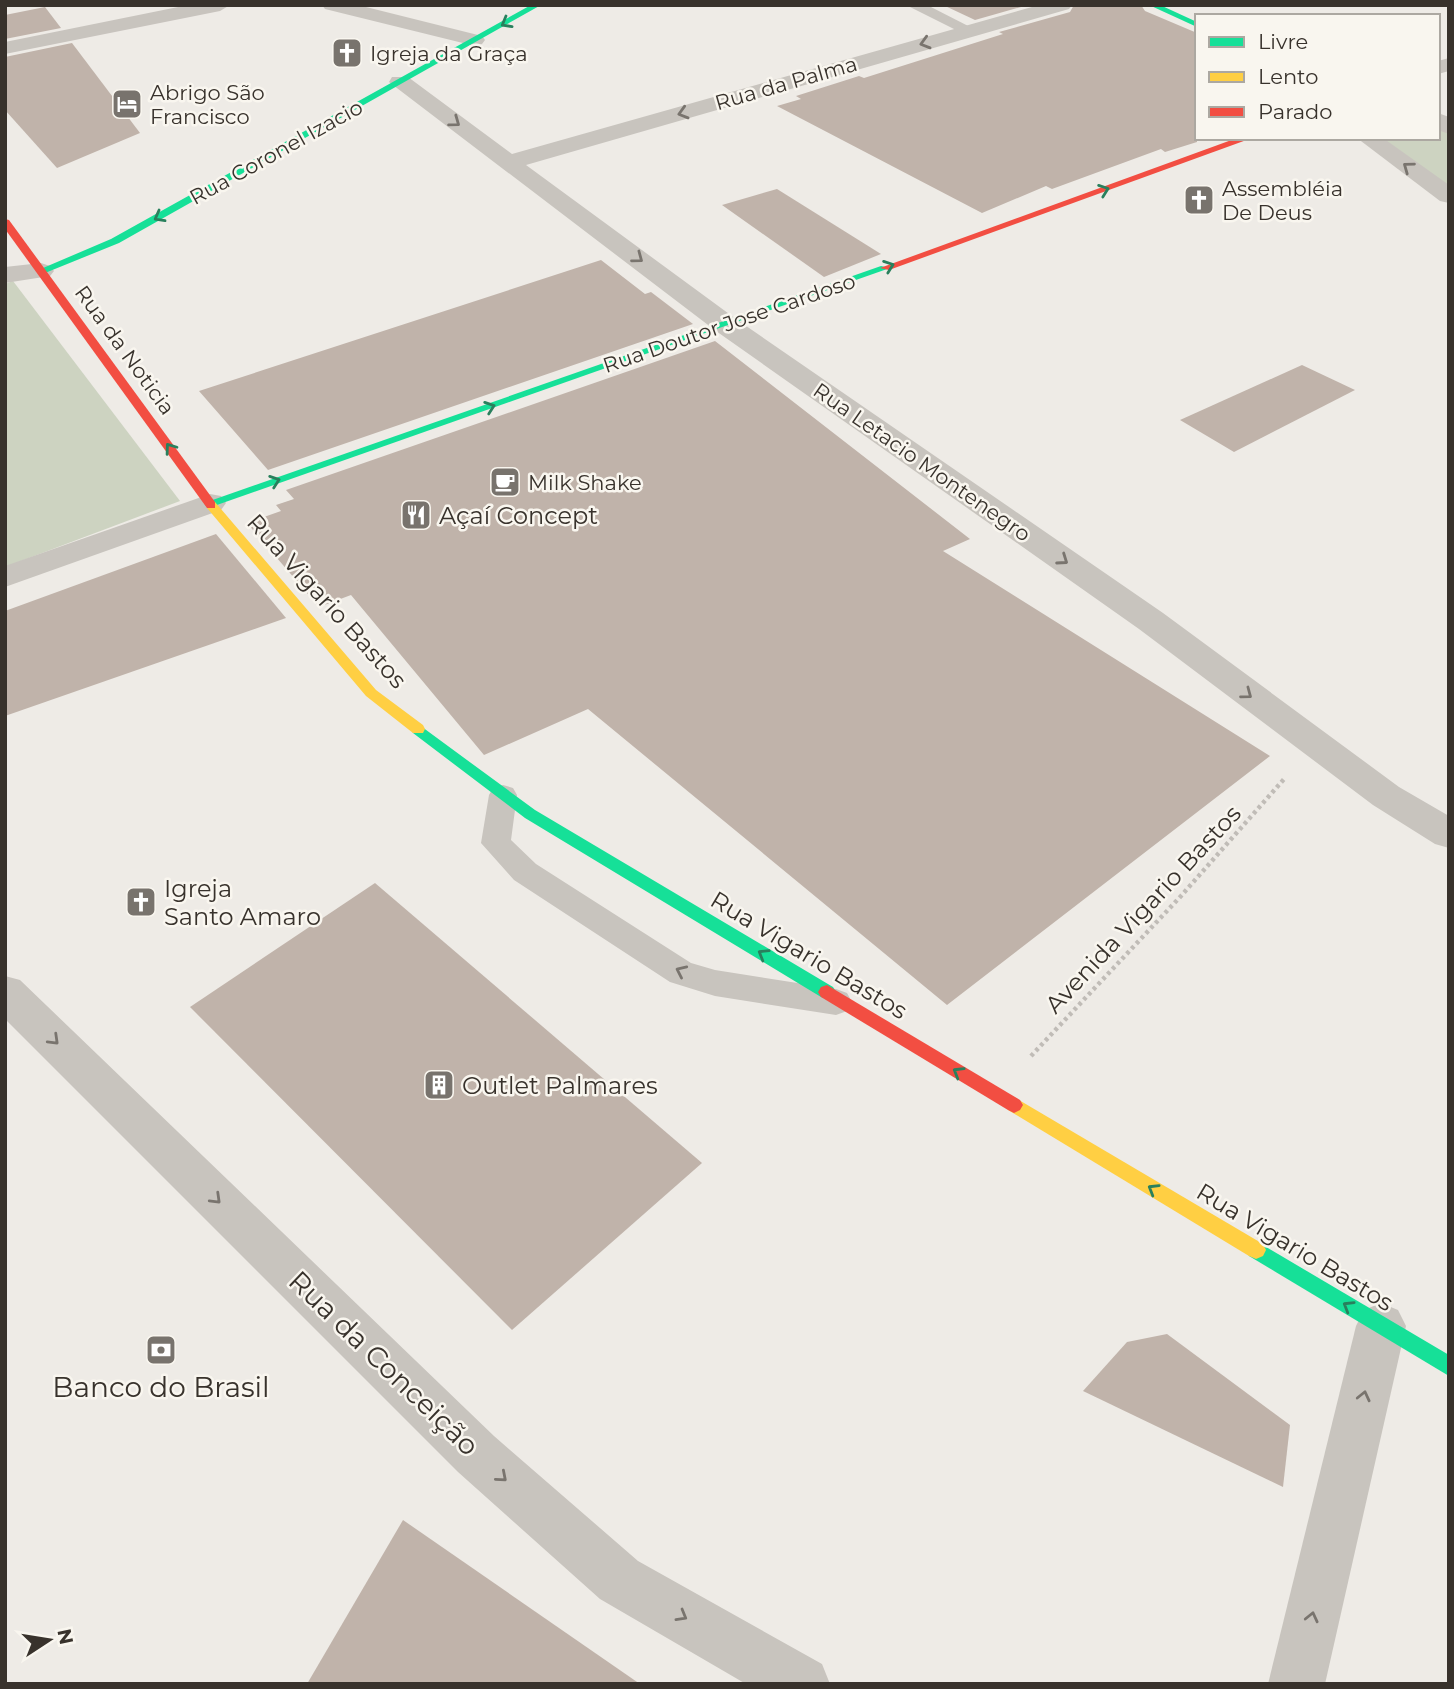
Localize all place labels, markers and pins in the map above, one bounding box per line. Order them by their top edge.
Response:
church icon: Igreja da Graça [330,36,364,70]
place label: Igreja da Graça [370,41,528,66]
place label: Abrigo São Francisco [150,80,265,129]
hotel icon: Abrigo São Francisco [110,87,144,121]
place label: Assembléia De Deus [1222,176,1343,225]
church icon: Assembléia De Deus [1182,183,1216,217]
cafe icon: Milk Shake [488,465,522,499]
place label: Milk Shake [528,470,642,495]
restaurant icon: Açaí Concept [399,498,433,532]
place label: Açaí Concept [439,501,598,530]
place label: Igreja Santo Amaro [164,874,321,931]
church icon: Igreja Santo Amaro [124,885,158,919]
building icon: Outlet Palmares [422,1068,456,1102]
place label: Outlet Palmares [462,1071,658,1100]
bank icon: Banco do Brasil [144,1333,178,1367]
place label: Banco do Brasil [52,1370,270,1404]

